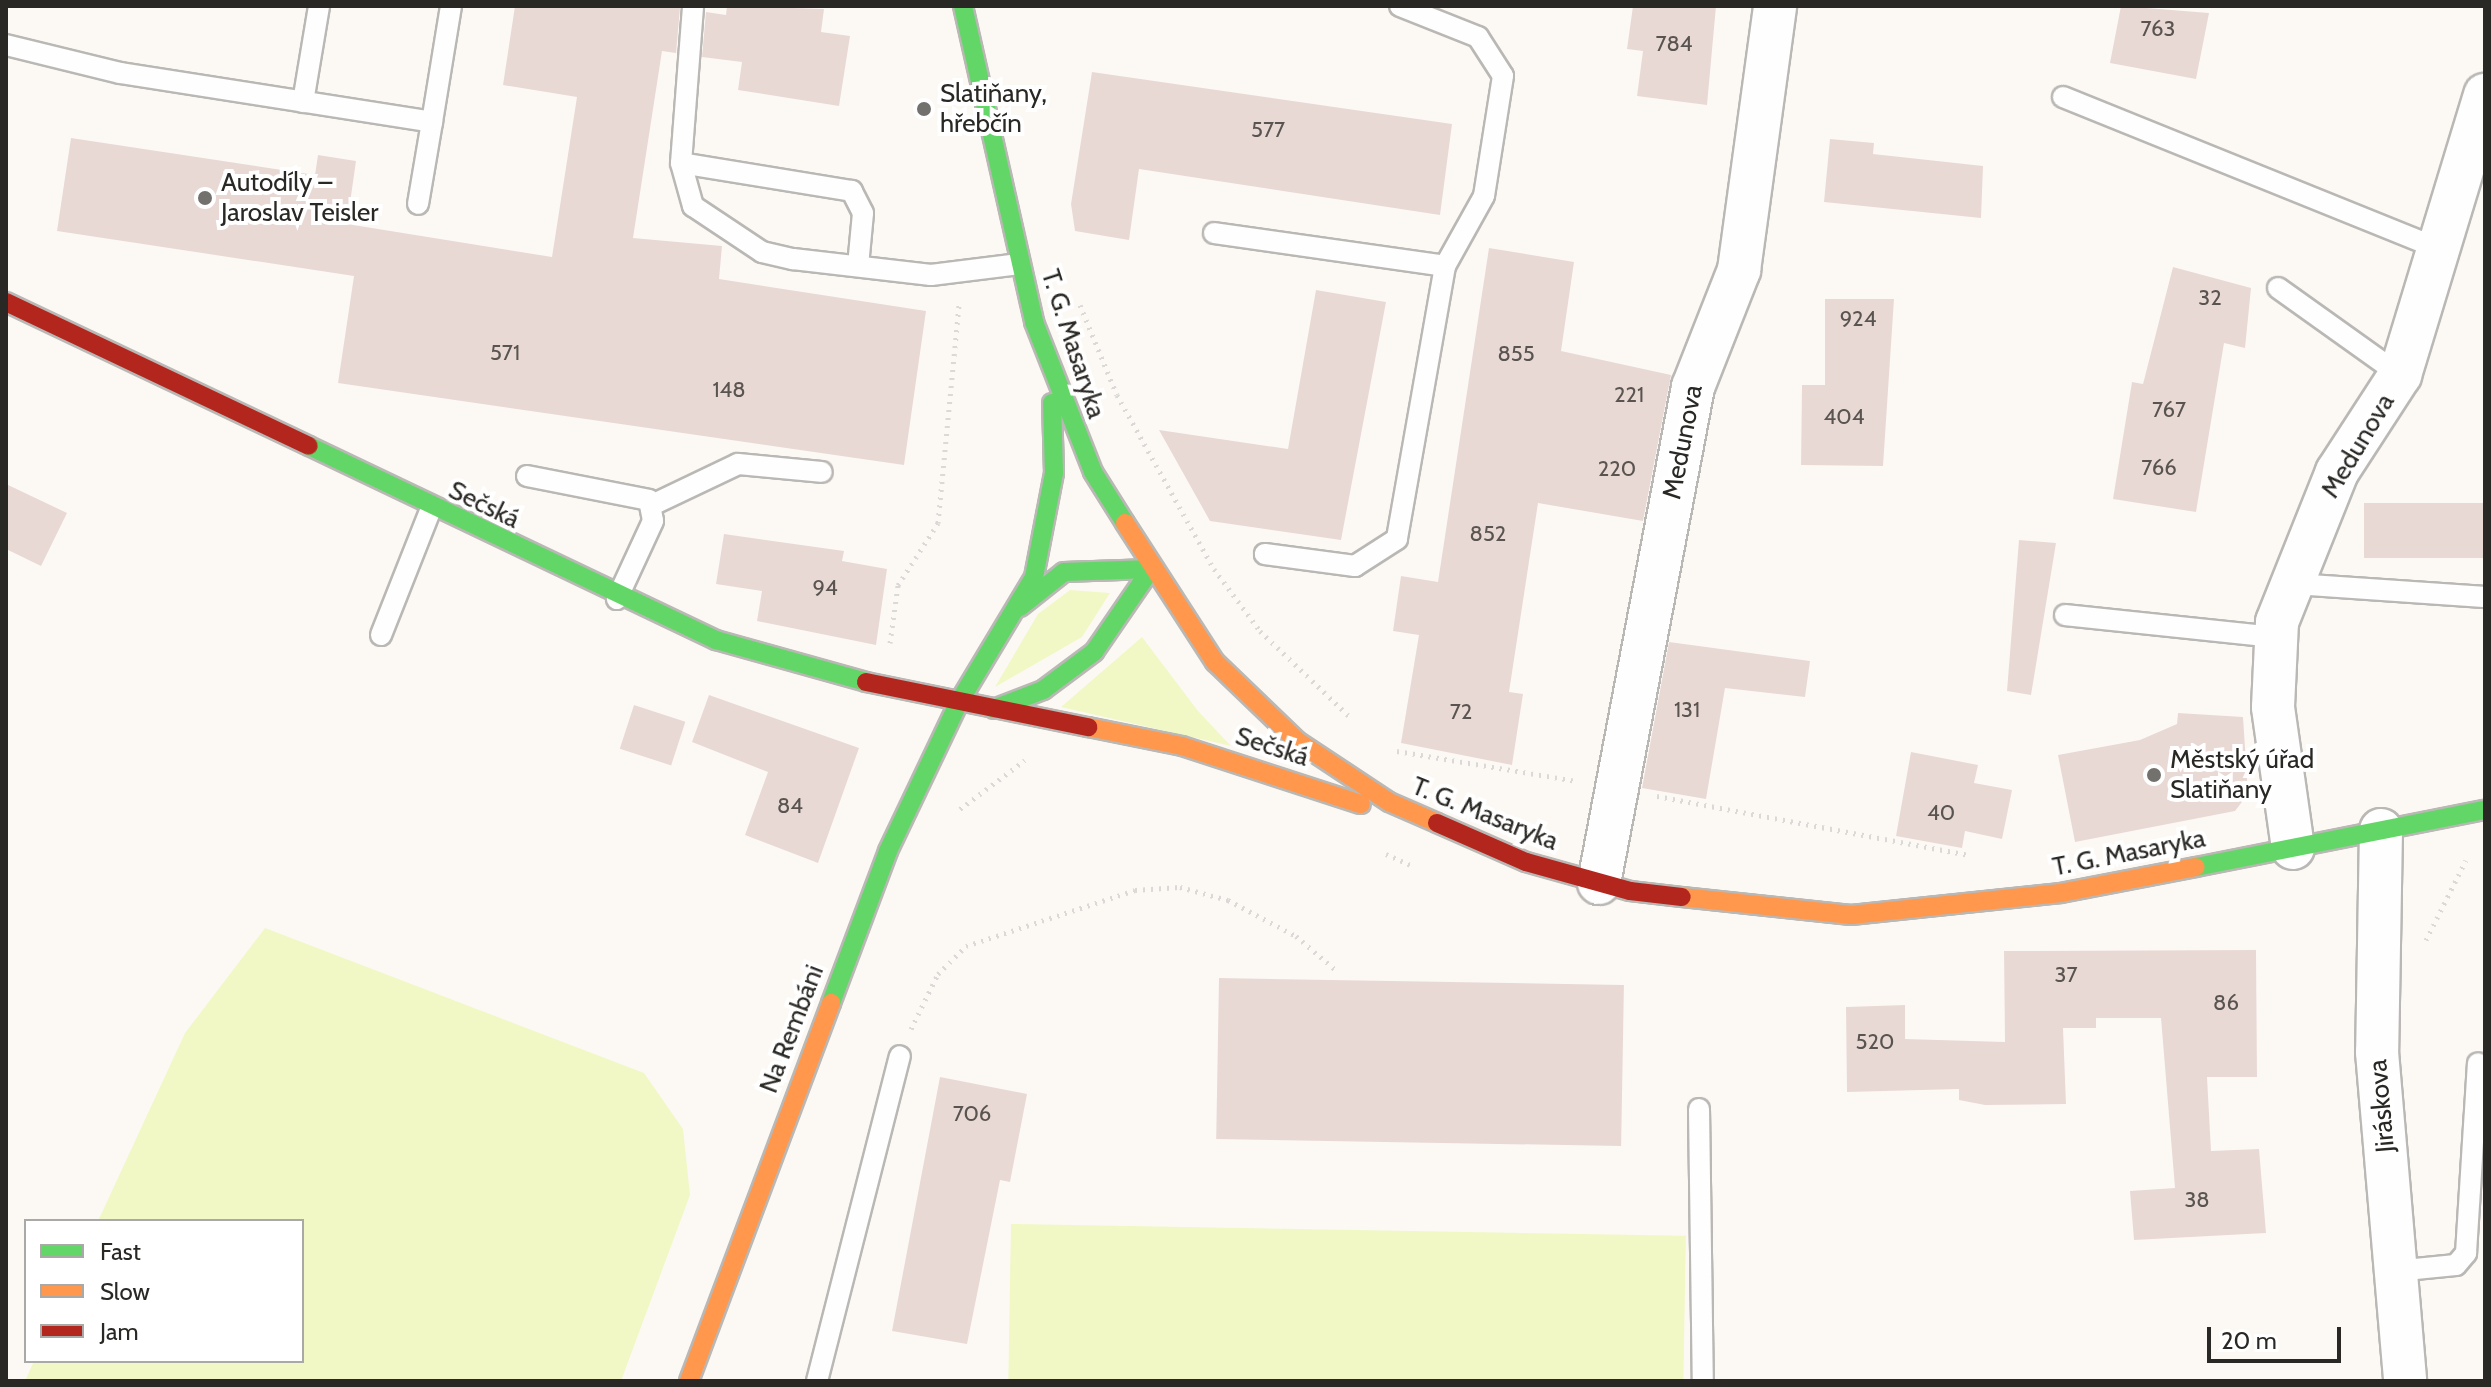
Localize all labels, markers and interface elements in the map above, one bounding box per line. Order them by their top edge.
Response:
house number: 763 [2141,16,2175,42]
house number: 784 [1655,31,1693,57]
place label: Slatiňany, hřebčín [940,78,1047,140]
marker: Slatiňany, hřebčín [915,100,933,118]
house number: 577 [1251,117,1285,143]
place label: Autodíly – Jaroslav Teisler [221,167,379,228]
marker: Autodíly – Jaroslav Teisler [196,189,214,207]
street label: T. G. Masaryka [1034,266,1112,422]
house number: 32 [2198,285,2222,311]
house number: 924 [1840,306,1876,332]
house number: 571 [490,340,520,366]
house number: 855 [1497,341,1535,367]
house number: 148 [712,377,746,403]
house number: 221 [1614,382,1644,408]
street label: Medunova [1657,382,1709,502]
street label: Medunova [2315,388,2401,504]
house number: 767 [2152,397,2186,423]
house number: 404 [1824,404,1864,430]
house number: 766 [2141,455,2177,481]
house number: 220 [1598,456,1636,482]
street label: Sečská [443,475,525,535]
house number: 852 [1470,521,1506,547]
house number: 94 [812,575,838,601]
house number: 131 [1674,697,1700,723]
house number: 72 [1450,699,1472,725]
street label: Sečská [1231,721,1313,773]
place label: Městský úřad Slatiňany [2170,744,2314,806]
marker: Městský úřad Slatiňany [2145,766,2163,784]
street label: T. G. Masaryka [1407,771,1563,857]
house number: 84 [777,793,803,819]
house number: 40 [1927,800,1955,826]
street label: T. G. Masaryka [2050,823,2208,883]
street label: Na Rembáni [753,961,831,1097]
house number: 37 [2055,962,2077,988]
house number: 86 [2213,990,2239,1016]
house number: 520 [1856,1029,1894,1055]
street label: Jiráskova [2362,1058,2402,1154]
house number: 706 [953,1101,991,1127]
house number: 38 [2184,1187,2210,1213]
legend [24,1219,304,1363]
text: Fast [100,1237,141,1266]
text: Slow [100,1277,150,1306]
scale bar [2211,1311,2345,1361]
text: Jam [100,1317,138,1346]
text: 20 m [2221,1326,2277,1355]

